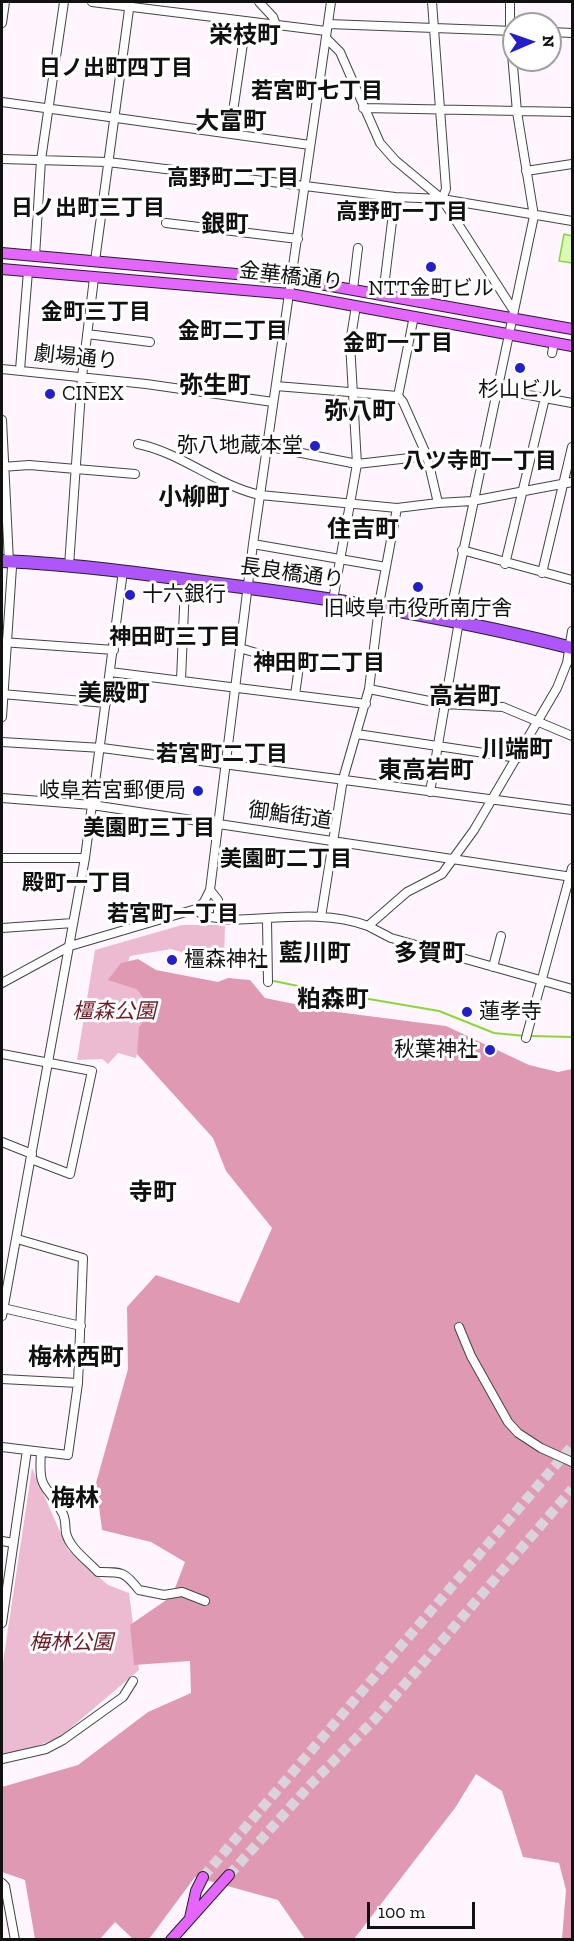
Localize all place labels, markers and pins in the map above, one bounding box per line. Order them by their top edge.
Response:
marker: NTT金町ビル [424,260,438,274]
place label: NTT金町ビル [368,276,494,302]
marker: 杉山ビル [513,361,527,375]
place label: 杉山ビル [478,377,562,403]
place label: CINEX [62,381,123,407]
marker: CINEX [43,387,57,401]
place label: 弥八地蔵本堂 [177,433,303,459]
marker: 弥八地蔵本堂 [308,439,322,453]
marker: 旧岐阜市役所南庁舎 [411,580,425,594]
place label: 十六銀行 [142,582,226,608]
marker: 十六銀行 [123,588,137,602]
place label: 旧岐阜市役所南庁舎 [324,596,512,622]
place label: 岐阜若宮郵便局 [39,778,186,804]
marker: 岐阜若宮郵便局 [191,784,205,798]
place label: 橿森神社 [184,947,268,973]
marker: 橿森神社 [165,953,179,967]
place label: 蓮孝寺 [479,999,542,1025]
marker: 蓮孝寺 [460,1005,474,1019]
place label: 秋葉神社 [394,1037,478,1063]
marker: 秋葉神社 [483,1043,497,1057]

